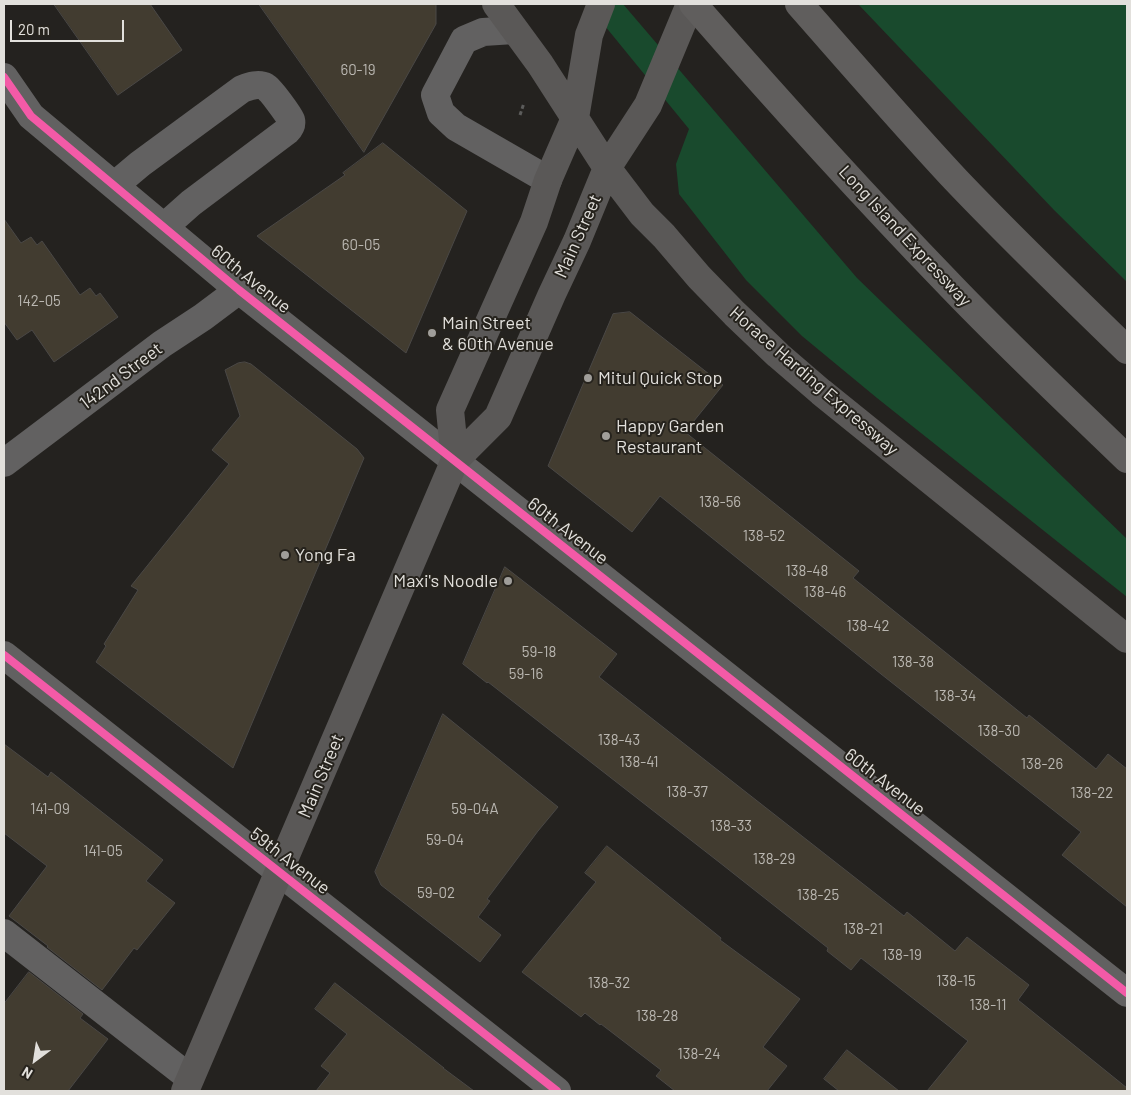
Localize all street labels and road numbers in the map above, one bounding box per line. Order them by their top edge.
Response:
street label: Long Island Expressway [834,161,976,311]
street label: Main Street [550,191,606,281]
street label: 60th Avenue [207,240,295,318]
street label: Horace Harding Expressway [725,302,903,460]
street label: 142nd Street [75,338,167,414]
street label: 60th Avenue [523,493,613,569]
street label: Main Street [294,731,348,821]
street label: 60th Avenue [840,744,930,820]
street label: 59th Avenue [246,823,334,899]

